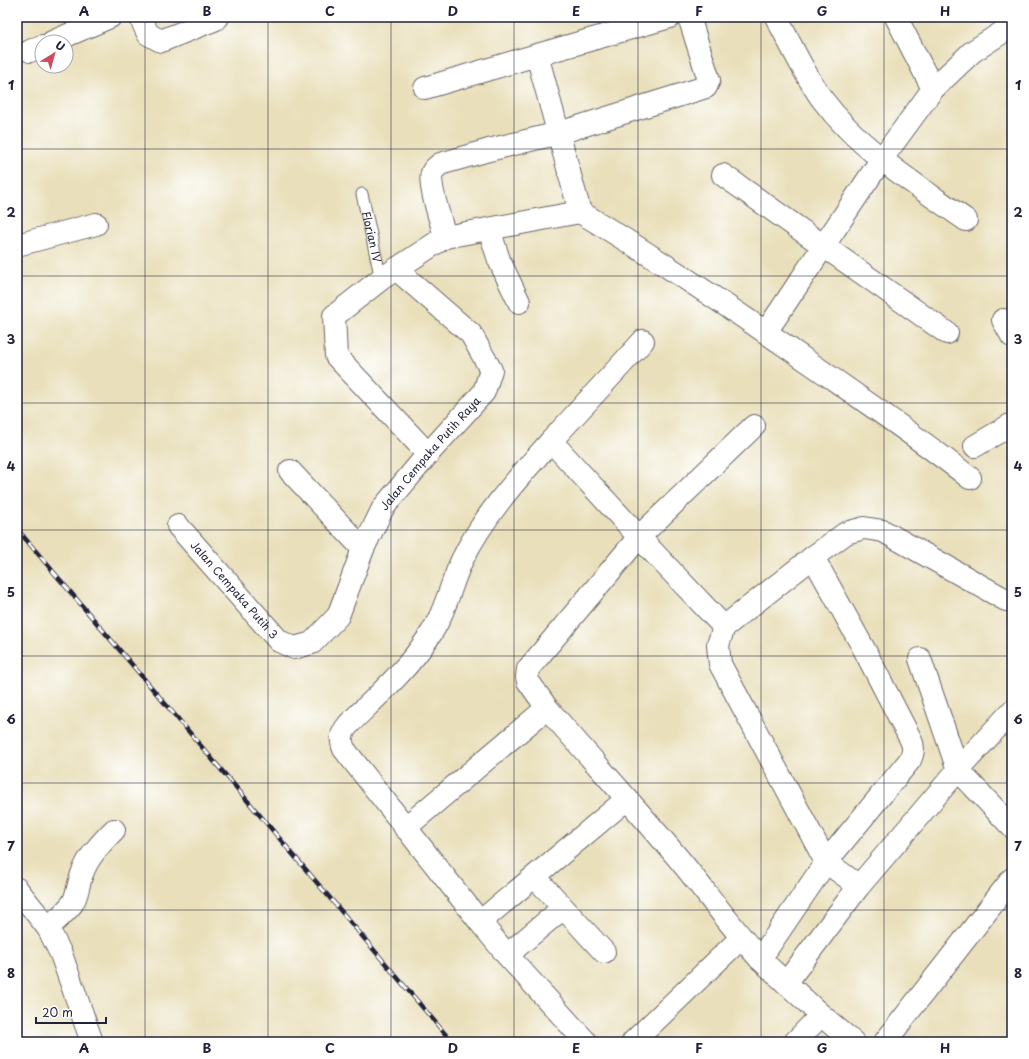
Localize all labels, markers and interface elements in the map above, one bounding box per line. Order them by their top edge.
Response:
text: A [79,1,89,20]
text: B [203,1,212,20]
text: C [325,1,335,20]
text: D [448,1,458,20]
text: E [572,1,580,20]
text: F [695,1,703,20]
text: G [817,1,827,20]
text: H [940,1,950,20]
north arrow [34,34,74,74]
text: U [52,36,69,55]
text: 1 [8,75,14,94]
text: 1 [1015,75,1021,94]
text: 2 [6,202,16,221]
text: 2 [1013,202,1023,221]
street label: Florian IV [358,210,386,264]
text: 3 [7,329,16,348]
text: 3 [1014,329,1023,348]
street label: Jalan Cempaka Putih Raya [376,392,484,514]
text: 4 [7,456,16,475]
text: 4 [1014,456,1023,475]
street label: Jalan Cempaka Putih 3 [187,537,282,642]
text: 5 [7,582,15,601]
text: 5 [1014,582,1022,601]
text: 6 [6,709,16,728]
text: 6 [1013,709,1023,728]
text: 7 [7,836,15,855]
text: 7 [1014,836,1022,855]
text: 8 [7,963,15,982]
text: 8 [1014,963,1022,982]
scale bar [36,999,106,1025]
text: 20 m [42,1003,73,1021]
text: A [79,1038,89,1057]
text: B [203,1038,212,1057]
text: C [325,1038,335,1057]
text: D [448,1038,458,1057]
text: E [572,1038,580,1057]
text: F [695,1038,703,1057]
text: G [817,1038,827,1057]
text: H [940,1038,950,1057]

